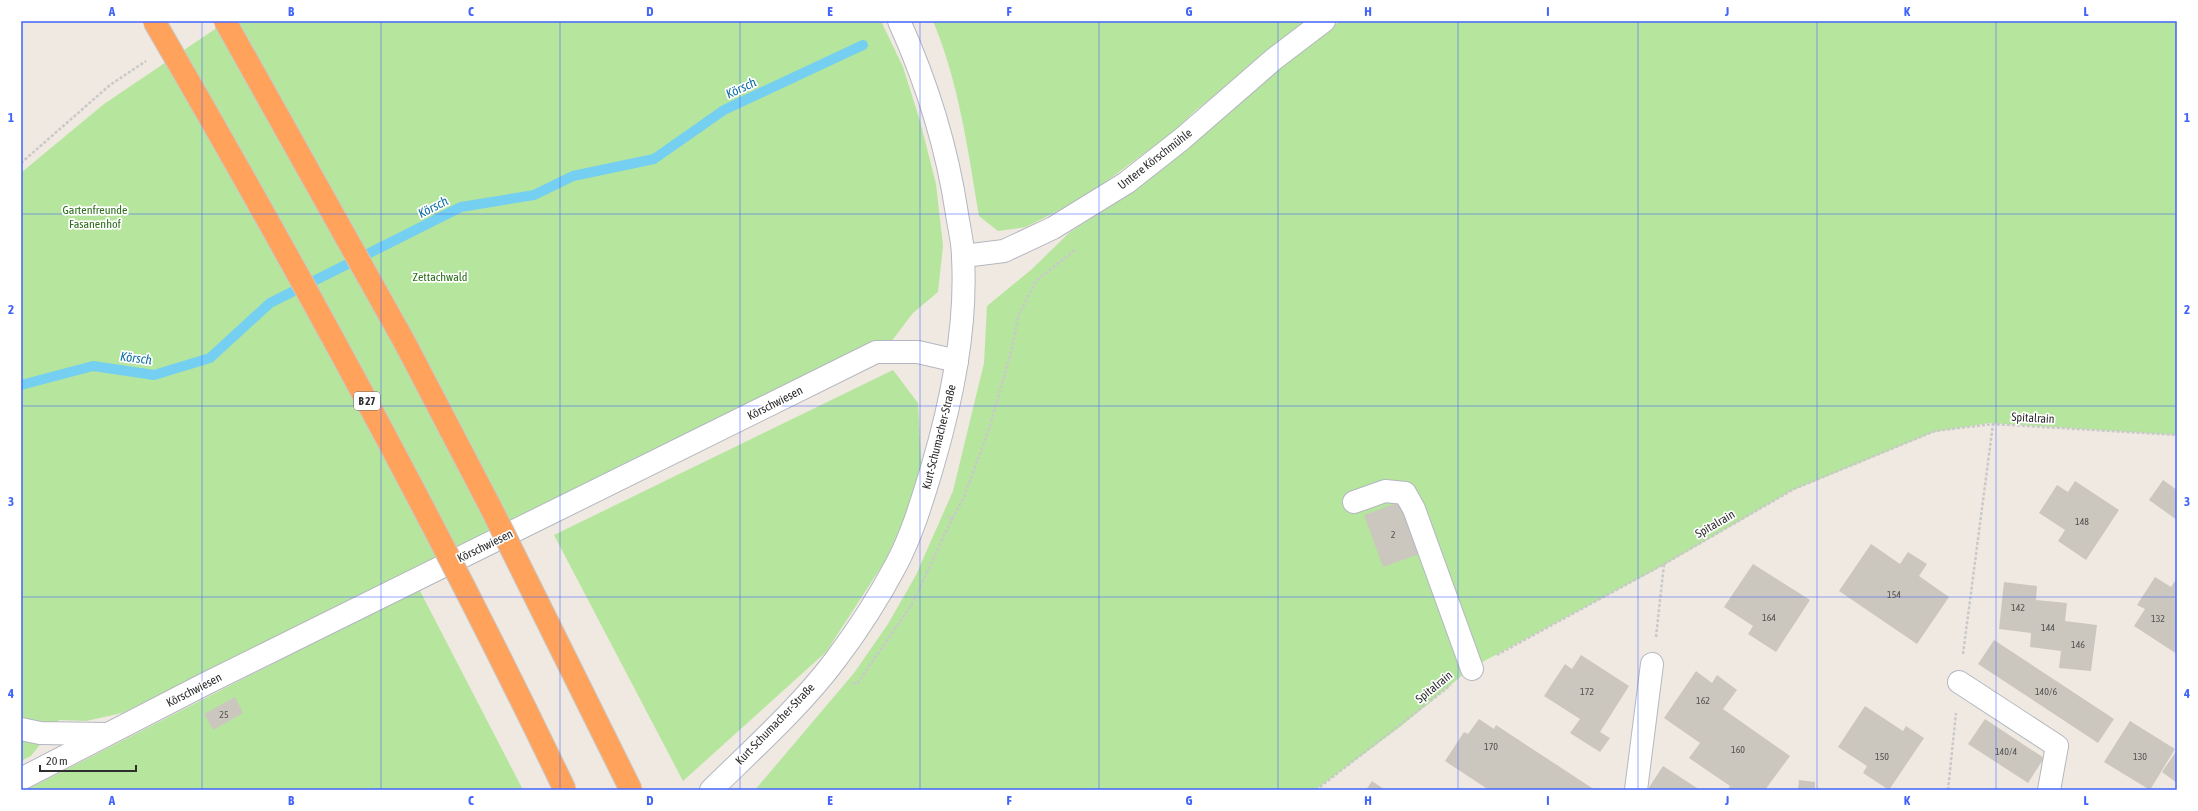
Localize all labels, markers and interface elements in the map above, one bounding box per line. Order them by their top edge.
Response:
text: A [108,4,116,19]
text: B [288,4,295,19]
text: C [468,4,474,19]
text: D [646,4,654,19]
text: E [827,4,833,19]
text: F [1006,4,1012,19]
text: G [1186,4,1193,19]
text: H [1364,4,1372,19]
text: I [1546,4,1550,19]
text: J [1724,4,1729,19]
text: K [1904,4,1911,19]
text: L [2083,4,2089,19]
water label: Körsch [723,74,759,102]
text: 1 [8,110,14,125]
text: 1 [2184,110,2190,125]
street label: Untere Körschmühle [1115,126,1195,192]
water label: Körsch [415,193,451,221]
park label: Gartenfreunde Fasanenhof [62,203,128,231]
park label: Zettachwald [413,270,467,284]
text: 2 [8,302,14,317]
text: 2 [2184,302,2190,317]
water label: Körsch [119,349,153,367]
street label: Körschwiesen [745,383,805,423]
street label: Kurt-Schumacher-Straße [919,383,959,491]
road number: B 27 [354,392,380,410]
street label: Spitalrain [2011,410,2055,426]
text: 3 [8,494,14,509]
text: 3 [2184,494,2190,509]
street label: Spitalrain [1693,507,1737,541]
house number: 148 [2075,516,2089,527]
street label: Körschwiesen [455,527,515,565]
house number: 2 [1391,529,1396,540]
house number: 154 [1887,589,1901,600]
house number: 142 [2011,602,2025,613]
house number: 164 [1762,612,1776,623]
house number: 132 [2151,613,2165,624]
house number: 144 [2041,622,2055,633]
house number: 146 [2071,639,2085,650]
street label: Spitalrain [1413,668,1455,706]
street label: Körschwiesen [164,670,224,710]
street label: Kurt-Schumacher-Straße [733,680,817,768]
text: 4 [7,686,14,701]
house number: 172 [1580,686,1594,697]
house number: 140/6 [2035,686,2057,697]
text: 4 [2183,686,2190,701]
house number: 162 [1696,695,1710,706]
house number: 25 [219,709,229,720]
house number: 170 [1484,741,1498,752]
house number: 160 [1731,744,1745,755]
house number: 140/4 [1995,746,2017,757]
scale bar [40,747,136,773]
house number: 150 [1875,751,1889,762]
house number: 130 [2133,751,2147,762]
text: 20 m [46,754,68,768]
text: A [108,793,116,808]
text: B [288,793,295,808]
text: C [468,793,474,808]
text: D [646,793,654,808]
text: E [827,793,833,808]
text: F [1006,793,1012,808]
text: G [1186,793,1193,808]
text: H [1364,793,1372,808]
text: I [1546,793,1550,808]
text: J [1724,793,1729,808]
text: K [1904,793,1911,808]
text: L [2083,793,2089,808]

